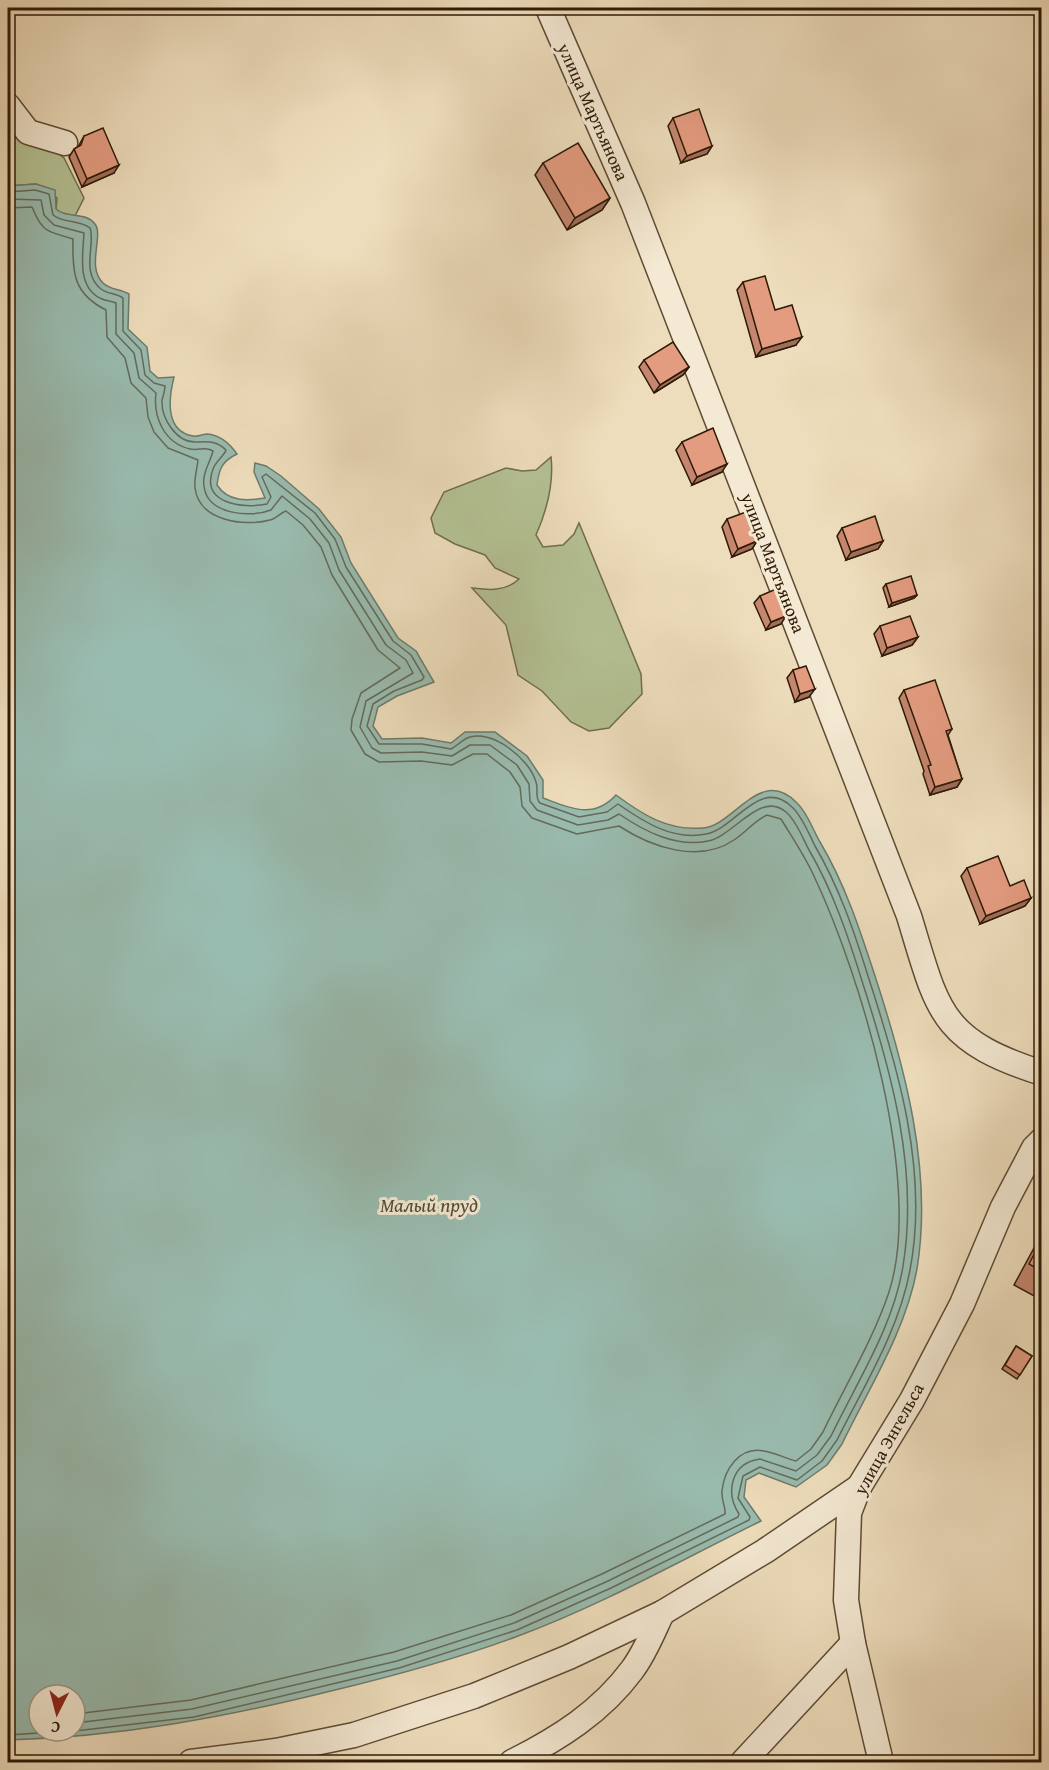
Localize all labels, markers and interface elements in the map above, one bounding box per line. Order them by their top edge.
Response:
street label: улица Мартьянова [551,38,636,185]
street label: улица Мартьянова [734,488,813,637]
water label: Малый пруд [380,1190,478,1219]
street label: улица Энгельса [846,1377,931,1501]
north arrow [27,1683,87,1743]
text: С [50,1716,61,1740]

